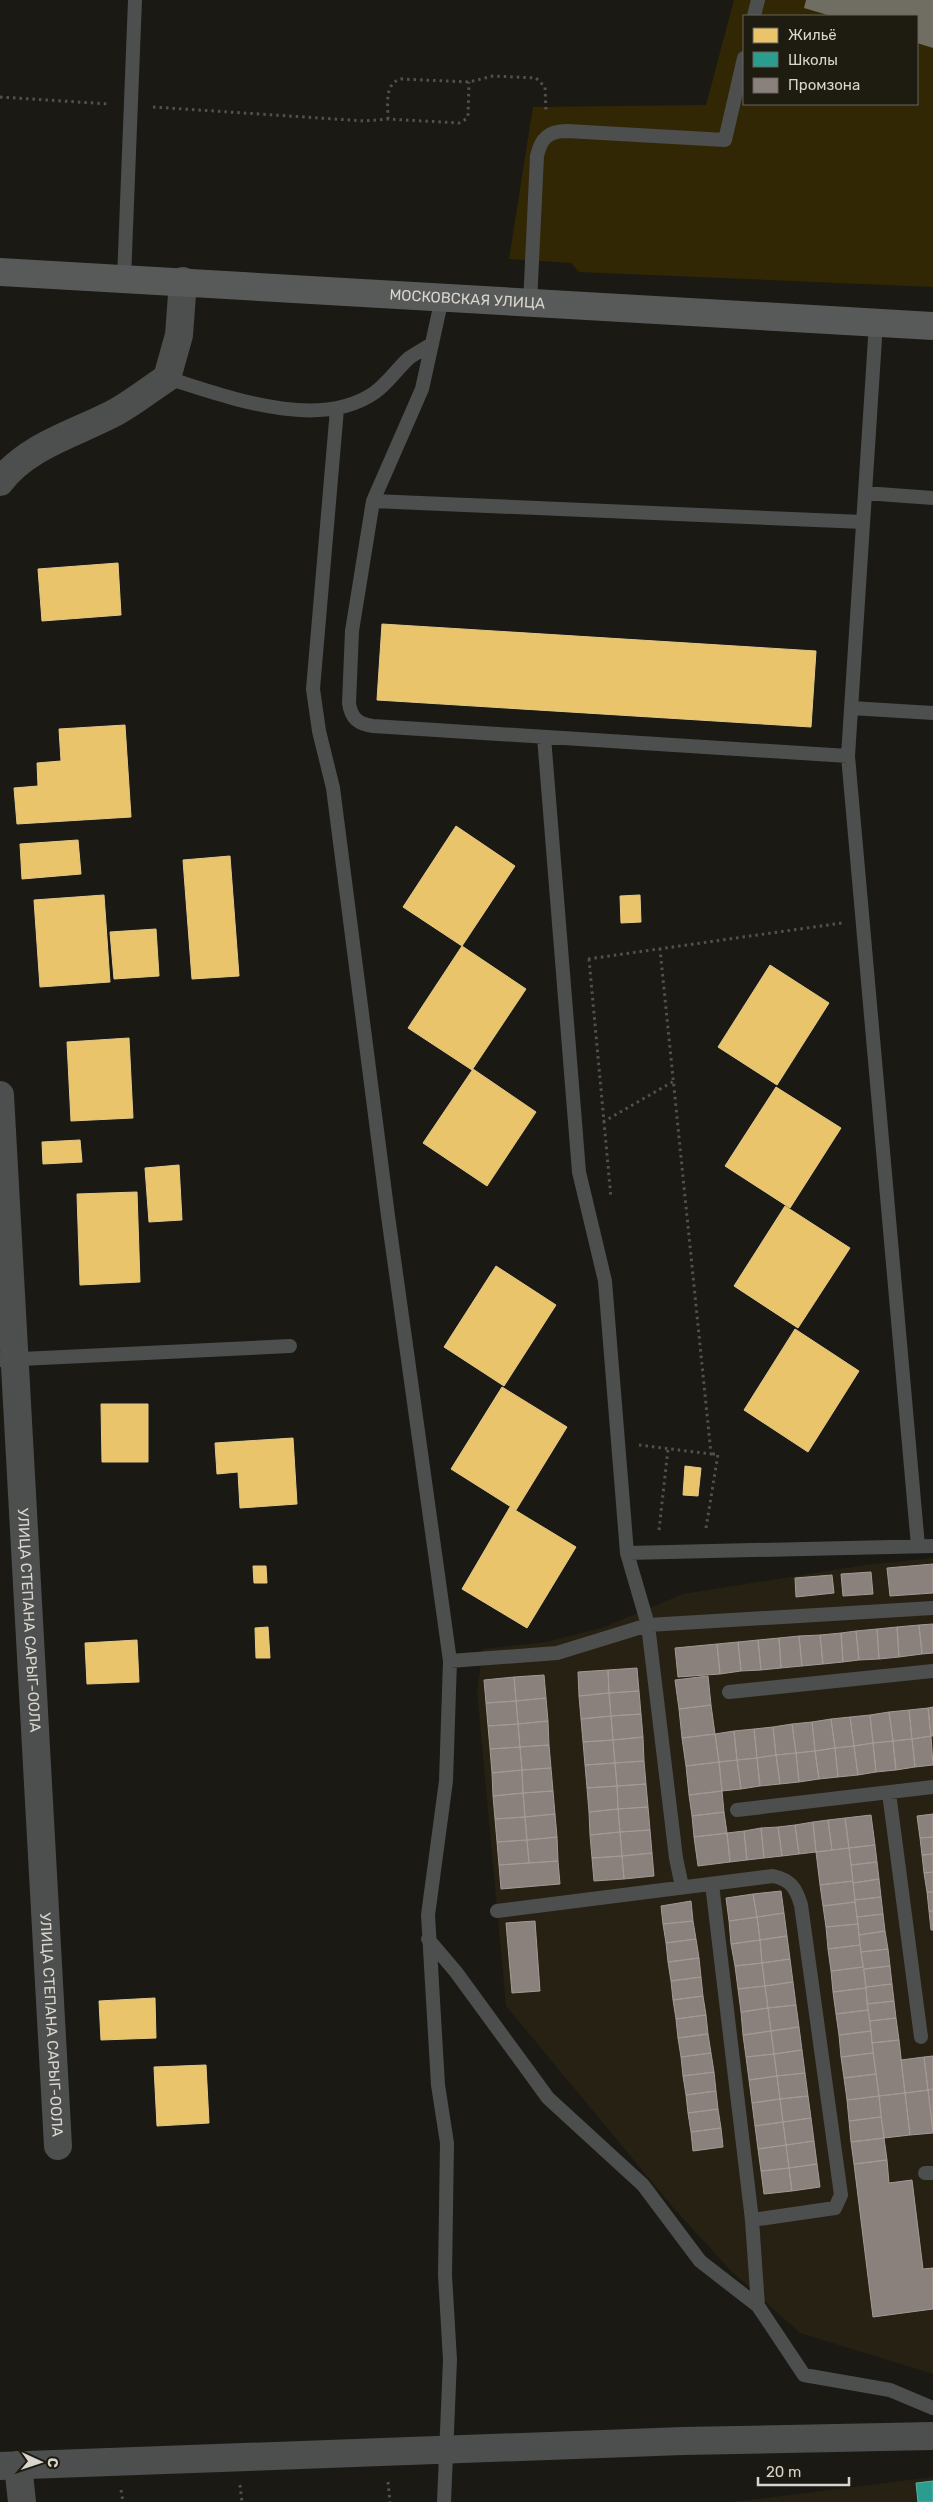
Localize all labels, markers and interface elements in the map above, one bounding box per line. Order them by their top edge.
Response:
legend [743,15,918,105]
text: Жильё [788,26,837,44]
text: Школы [788,51,838,69]
text: Промзона [788,76,860,94]
street label: МОСКОВСКАЯ УЛИЦА [389,286,545,313]
street label: УЛИЦА СТЕПАНА САРЫГ-ООЛА [14,1508,44,1733]
street label: УЛИЦА СТЕПАНА САРЫГ-ООЛА [36,1912,66,2137]
north arrow [15,2437,65,2487]
scale bar [758,2454,849,2486]
text: С [44,2457,61,2468]
text: 20 m [766,2463,801,2481]

